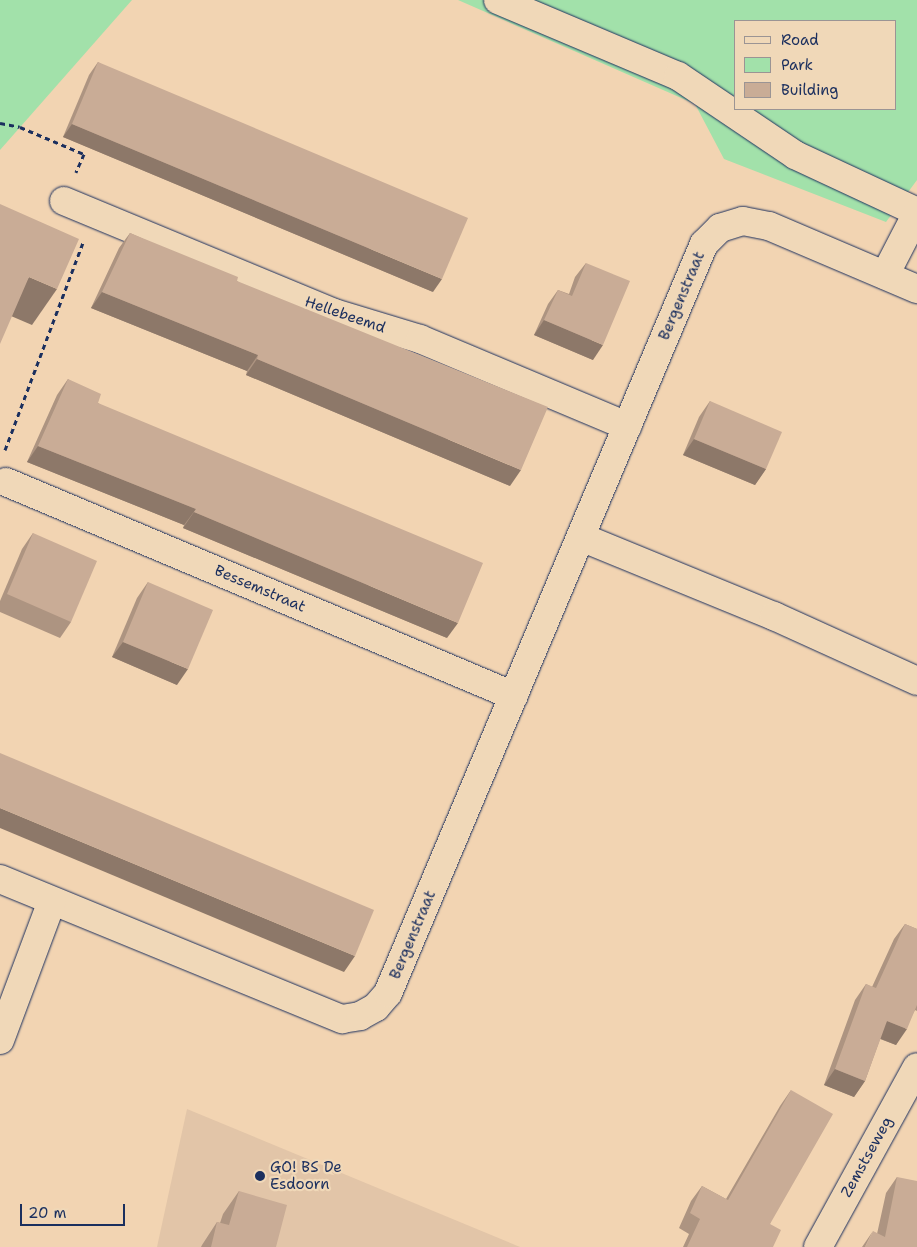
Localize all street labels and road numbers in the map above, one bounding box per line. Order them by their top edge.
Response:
street label: Bergenstraat [655,249,709,343]
street label: Hellebeemd [302,293,388,337]
street label: Bessemstraat [212,562,308,616]
street label: Bergenstraat [386,888,440,982]
street label: Zemstseweg [837,1114,897,1200]

